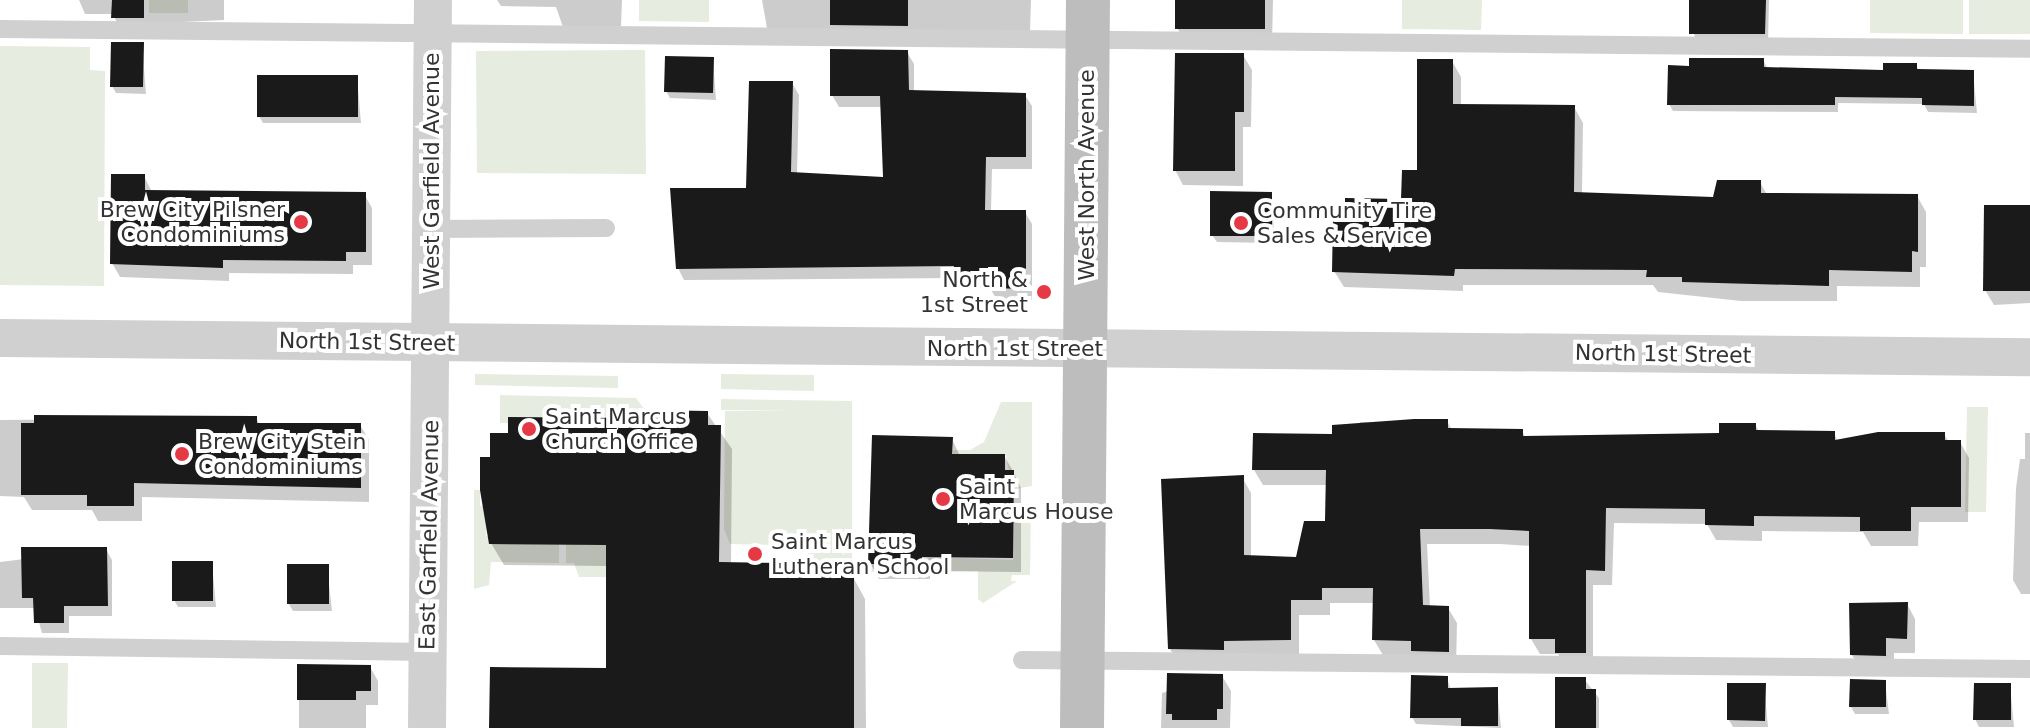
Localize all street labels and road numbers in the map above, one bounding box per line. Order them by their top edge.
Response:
street label: West Garfield Avenue [419,53,445,289]
street label: West North Avenue [1074,69,1100,281]
street label: North 1st Street [279,327,455,357]
street label: North 1st Street [927,336,1103,362]
street label: North 1st Street [1575,339,1751,369]
street label: East Garfield Avenue [414,420,444,650]

